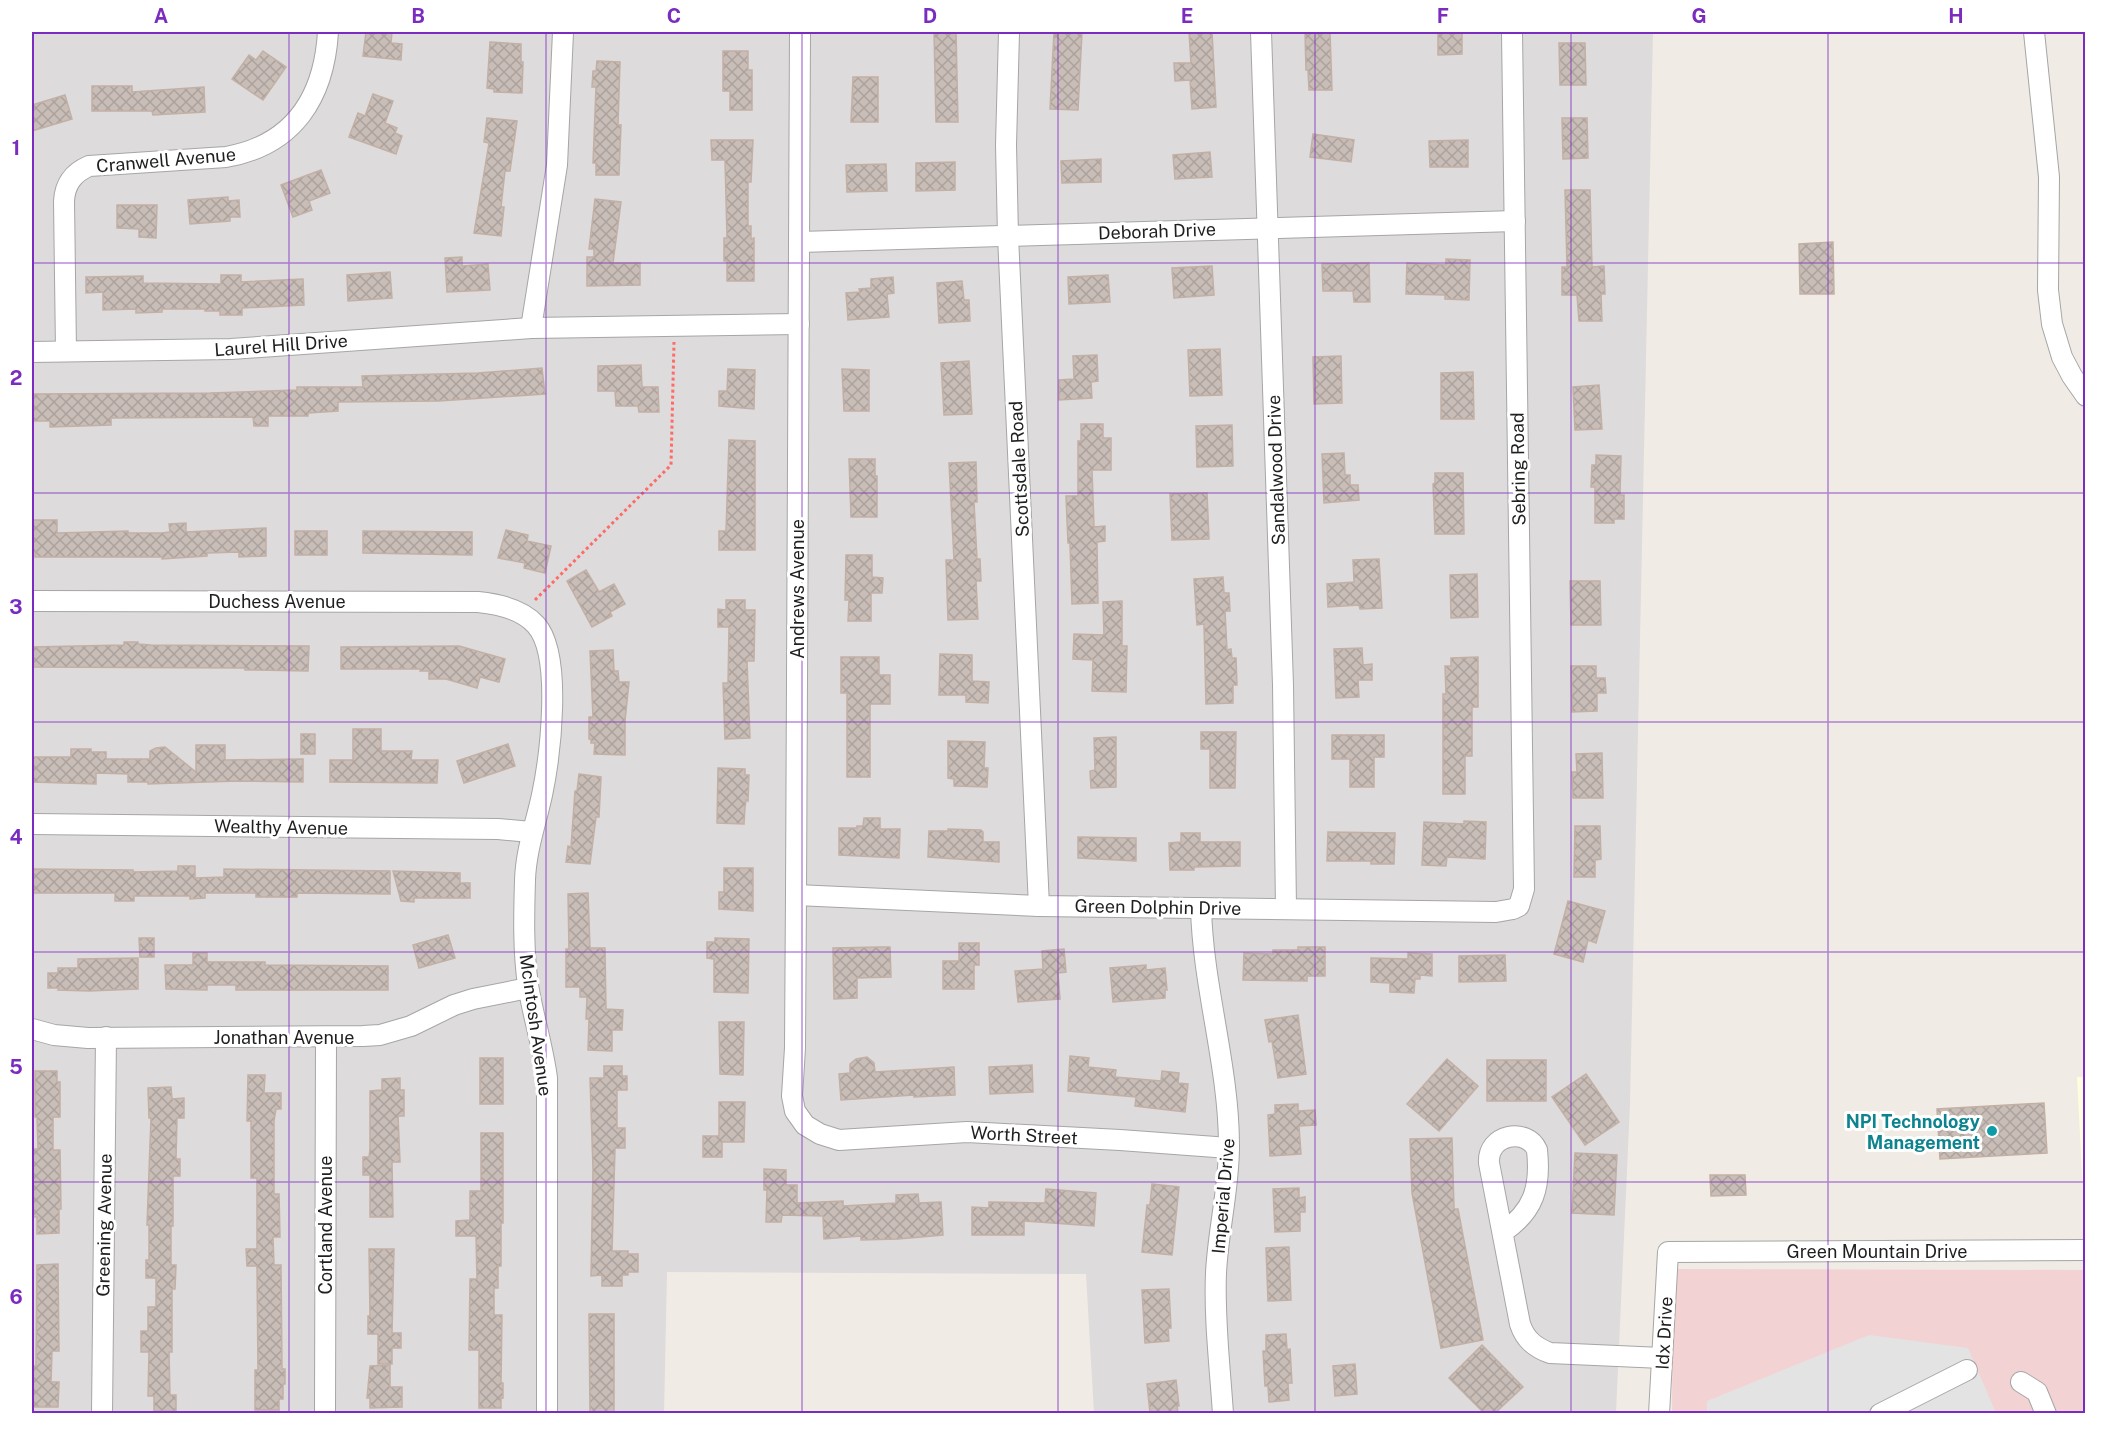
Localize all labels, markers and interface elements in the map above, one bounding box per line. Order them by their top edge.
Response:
text: A [154,4,168,28]
text: B [411,4,425,28]
text: C [667,4,681,28]
text: D [923,4,937,28]
text: E [1181,4,1193,28]
text: F [1437,4,1449,28]
text: G [1691,4,1707,28]
text: H [1948,4,1964,28]
text: 1 [12,136,20,160]
street label: Cranwell Avenue [95,143,237,177]
street label: Deborah Drive [1098,218,1216,244]
street label: Laurel Hill Drive [213,330,349,360]
text: 2 [10,366,22,390]
street label: Sandalwood Drive [1263,394,1289,546]
street label: Scottsdale Road [1005,400,1033,538]
street label: Sebring Road [1507,412,1529,526]
street label: Andrews Avenue [787,519,808,659]
street label: Duchess Avenue [208,591,346,612]
text: 3 [9,595,23,619]
street label: Wealthy Avenue [214,815,348,839]
text: 4 [9,825,23,849]
street label: Green Dolphin Drive [1074,895,1242,919]
street label: McIntosh Avenue [516,953,556,1097]
street label: Jonathan Avenue [214,1027,354,1048]
text: 5 [9,1055,23,1079]
place label: NPI Technology Management [1846,1111,1980,1153]
street label: Worth Street [970,1122,1078,1148]
marker: NPI Technology Management [1985,1124,1999,1138]
street label: Imperial Drive [1207,1137,1239,1255]
street label: Greening Avenue [92,1153,116,1297]
street label: Cortland Avenue [315,1156,336,1294]
street label: Green Mountain Drive [1786,1241,1968,1262]
text: 6 [9,1285,23,1309]
street label: Idx Drive [1652,1296,1676,1370]

